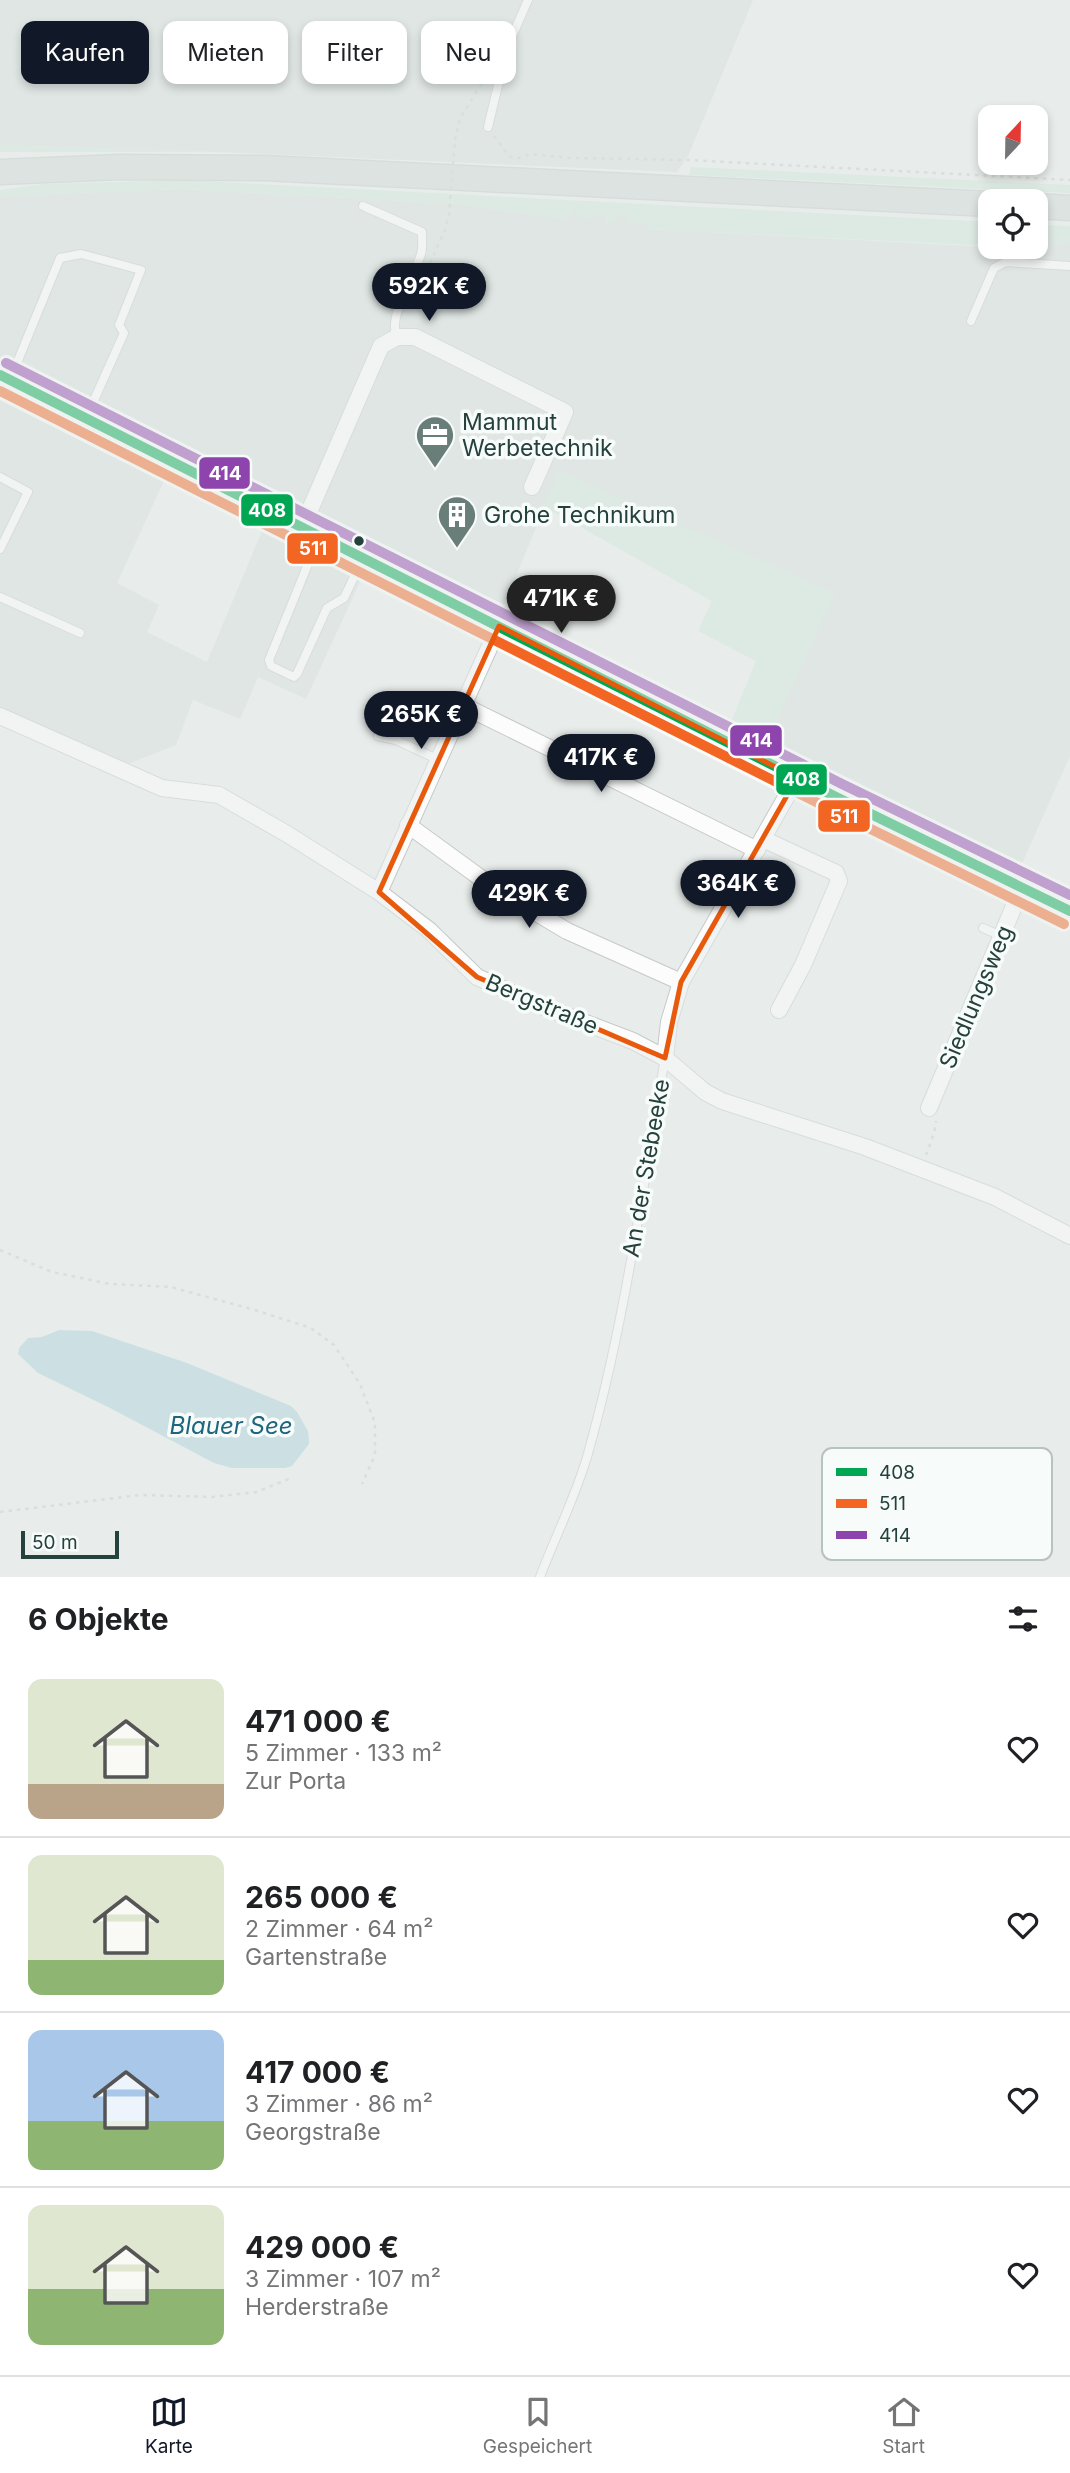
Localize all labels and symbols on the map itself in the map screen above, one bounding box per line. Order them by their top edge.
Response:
north arrow [978,105,1048,175]
pin: 592K € [372,264,486,323]
place label: Mammut Werbetechnik [462,408,613,462]
office icon: Mammut Werbetechnik [414,414,456,469]
line badge: 414 [198,456,251,490]
text: 414 [208,462,242,485]
line badge: 408 [240,493,294,527]
building icon: Grohe Technikum [436,494,478,549]
text: 408 [248,499,286,522]
place label: Grohe Technikum [484,501,675,529]
line badge: 511 [286,532,339,565]
unlabelled marker [352,534,366,548]
text: 511 [299,537,327,560]
pin: 471K € [504,576,618,635]
pin: 265K € [364,692,478,751]
line badge: 414 [729,724,783,757]
text: 414 [739,729,773,752]
pin: 417K € [544,734,658,794]
line badge: 408 [775,763,828,796]
text: 408 [782,768,820,791]
line badge: 511 [817,799,871,833]
text: 511 [830,805,858,828]
pin: 364K € [681,860,795,920]
pin: 429K € [472,870,586,930]
street label: Siedlungsweg [933,921,1019,1073]
street label: Bergstraße [481,968,603,1040]
street label: An der Stebeeke [617,1077,675,1259]
water label: Blauer See [169,1411,293,1440]
legend [822,1448,1052,1560]
text: 408 [879,1461,915,1484]
text: 511 [879,1492,906,1515]
text: 414 [879,1524,911,1547]
scale bar [21,1528,119,1560]

